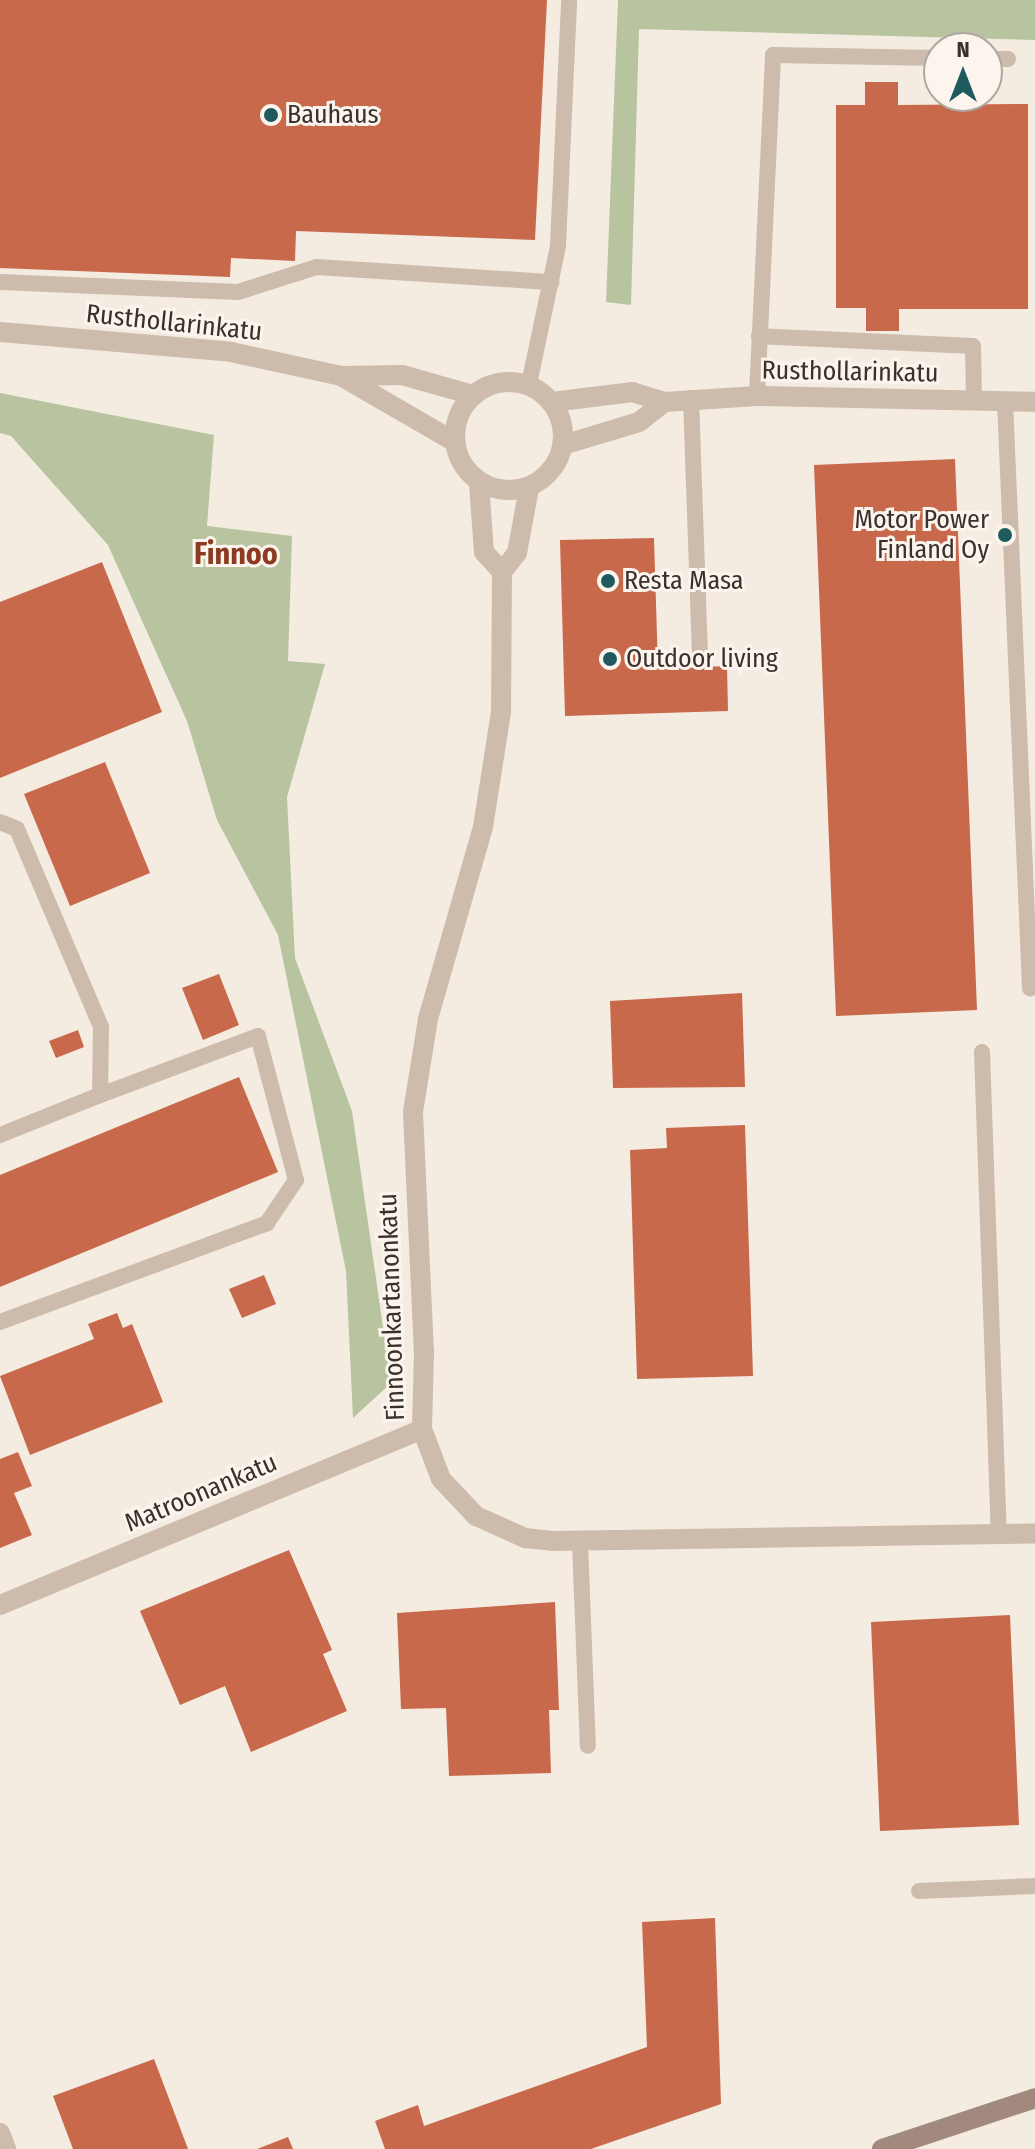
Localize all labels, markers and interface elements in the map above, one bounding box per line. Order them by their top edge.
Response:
north arrow [923,32,1003,112]
text: N [956,36,970,63]
place label: Bauhaus [287,99,379,131]
marker: Bauhaus [262,106,280,124]
street label: Rusthollarinkatu [84,298,264,348]
street label: Rusthollarinkatu [761,355,939,389]
place label: Motor Power Finland Oy [854,504,989,566]
marker: Motor Power Finland Oy [996,526,1014,544]
district label: Finnoo [194,536,278,572]
place label: Resta Masa [624,565,744,597]
marker: Resta Masa [599,572,617,590]
place label: Outdoor living [626,643,778,675]
marker: Outdoor living [601,650,619,668]
street label: Finnoonkartanonkatu [372,1193,412,1421]
street label: Matroonankatu [120,1447,282,1539]

